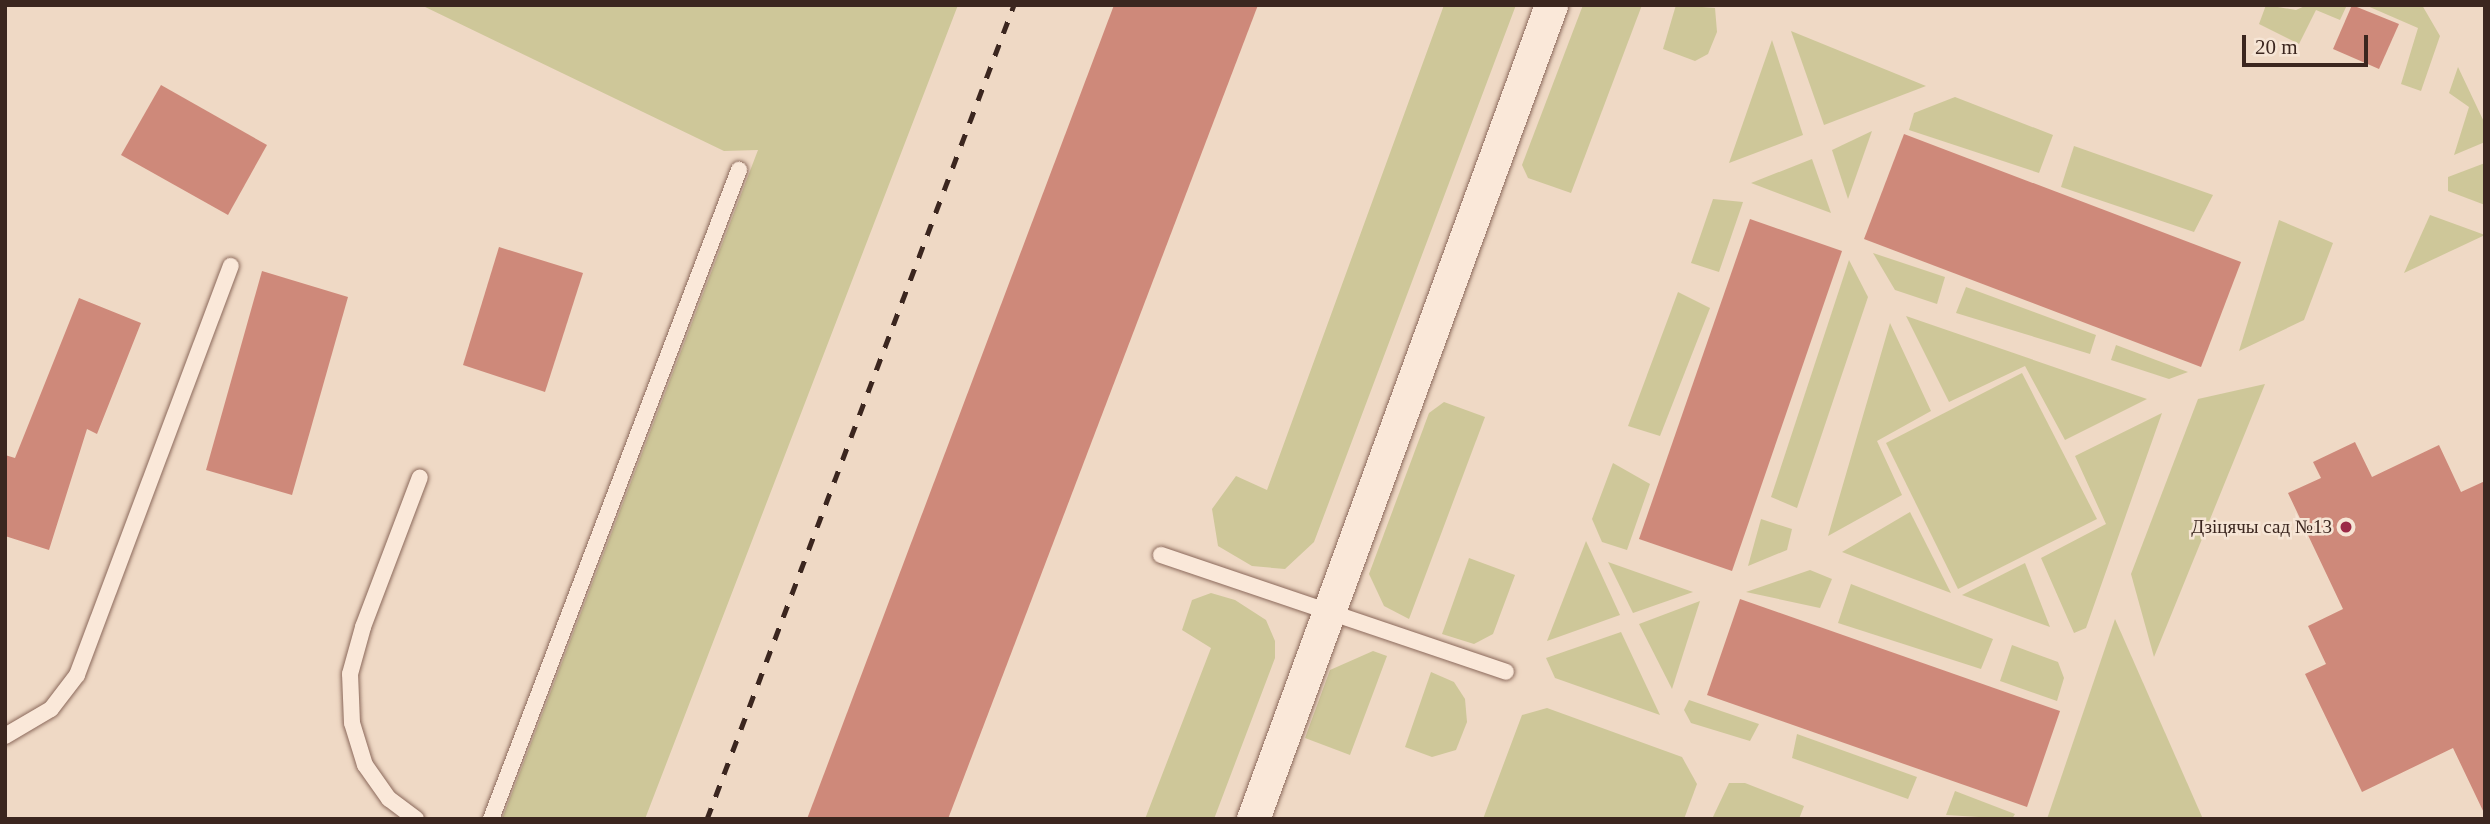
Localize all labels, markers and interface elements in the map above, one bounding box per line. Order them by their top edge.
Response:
scale bar [2245,21,2371,65]
text: 20 m [2255,35,2298,59]
place label: Дзіцячы сад №13 [2191,516,2332,538]
marker: Дзіцячы сад №13 [2338,519,2354,535]

